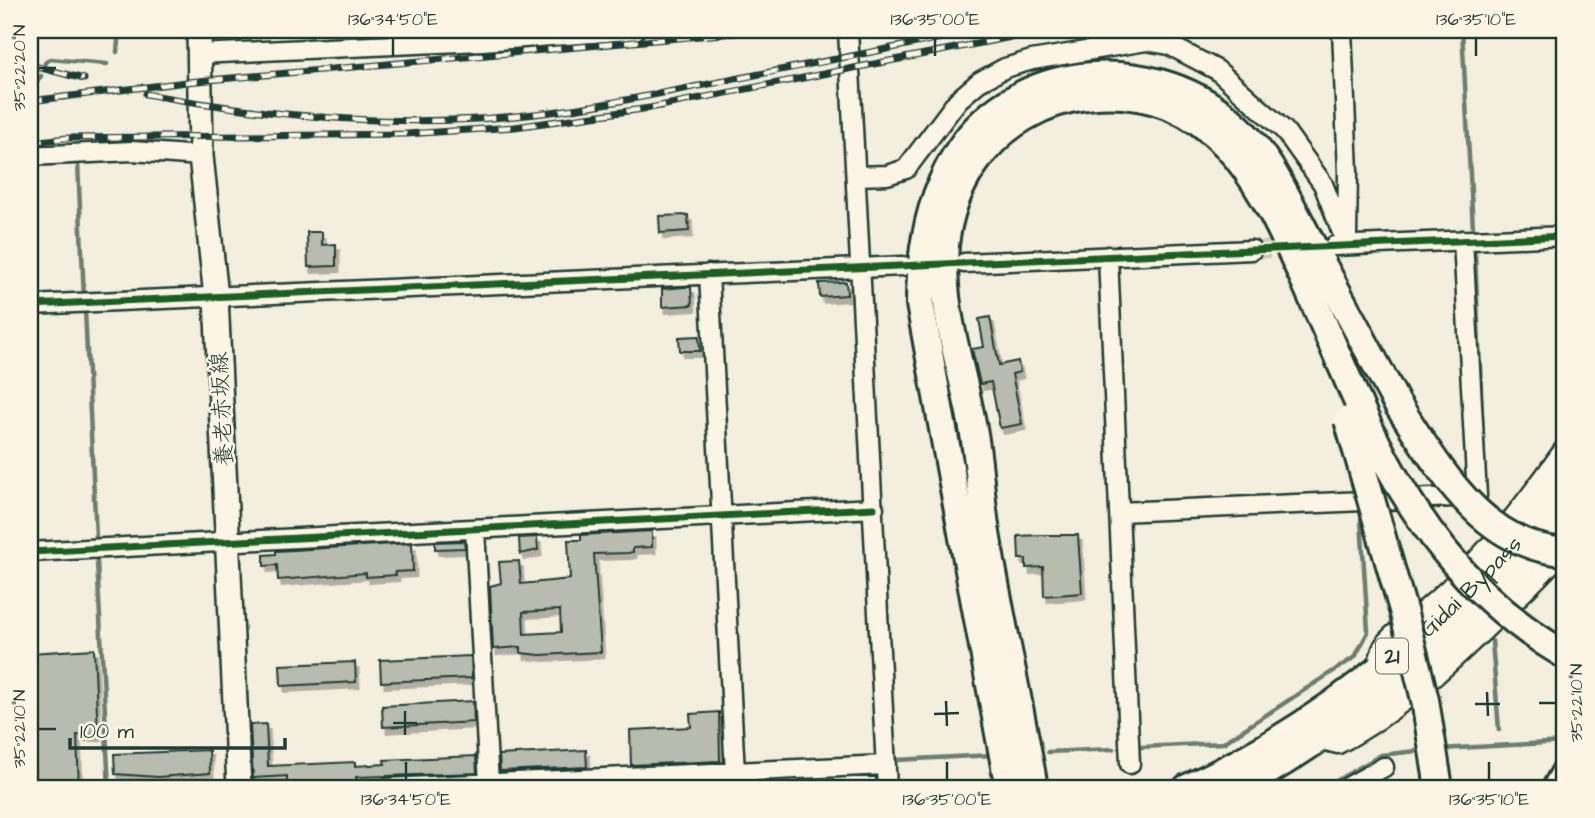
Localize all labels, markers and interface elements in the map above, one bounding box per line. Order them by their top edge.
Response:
text: 136°34'50"E [348,7,438,32]
text: 136°35'00"E [890,7,980,32]
text: 136°35'10"E [1436,7,1516,32]
text: 35°22'20"N [7,25,32,111]
street label: 養老赤坂線 [203,351,241,467]
street label: Gidai Bypass [1413,529,1530,645]
road number: 21 [1376,638,1408,674]
text: 35°22'10"N [1564,664,1589,742]
text: 35°22'10"N [7,690,32,768]
scale bar [70,706,285,750]
text: 100 m [80,717,135,746]
text: 136°34'50"E [361,787,451,812]
text: 136°35'00"E [902,787,992,812]
text: 136°35'10"E [1449,787,1529,812]

